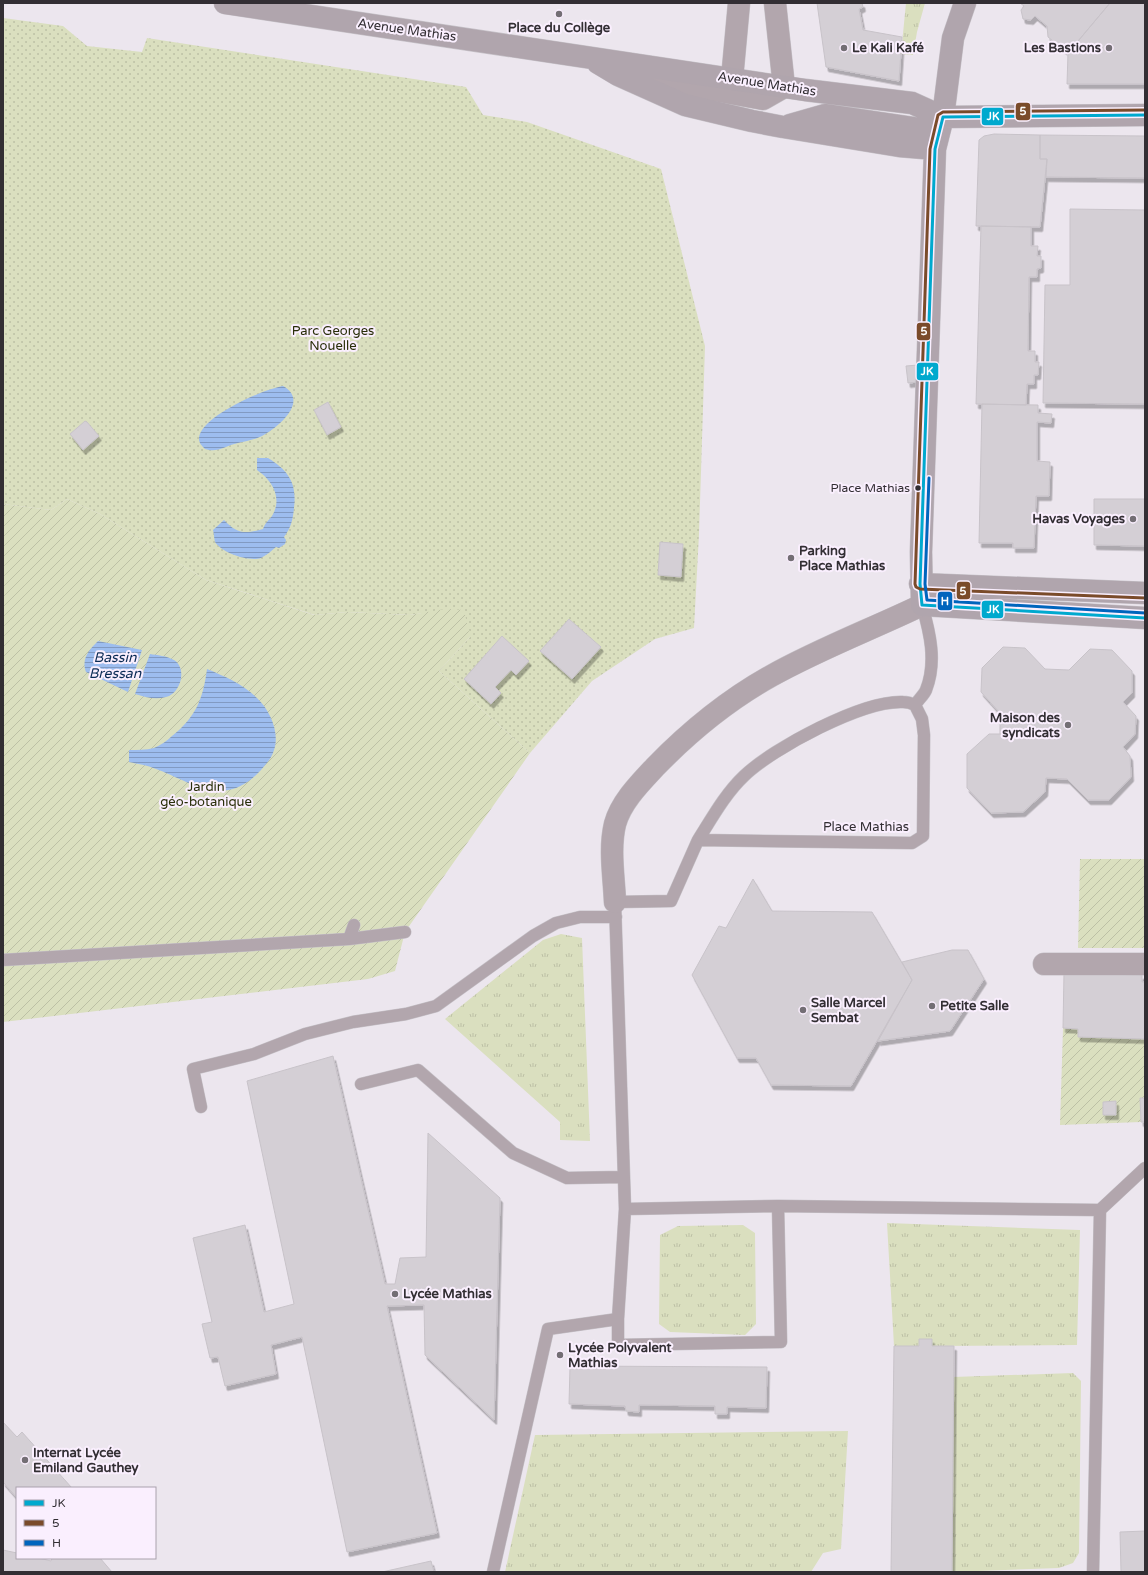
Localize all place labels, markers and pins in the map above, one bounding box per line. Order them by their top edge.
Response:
marker: Place du Collège [554,9,564,19]
place label: Place du Collège [508,20,611,36]
place label: Le Kali Kafé [852,40,925,56]
place label: Les Bastions [1024,40,1101,56]
marker: Le Kali Kafé [839,43,849,53]
marker: Les Bastions [1104,43,1114,53]
place label: Place Mathias [830,481,910,495]
marker: Place Mathias [913,483,923,493]
place label: Havas Voyages [1032,511,1125,527]
marker: Havas Voyages [1128,514,1138,524]
place label: Parking Place Mathias [799,543,885,574]
marker: Parking Place Mathias [786,553,796,563]
place label: Maison des syndicats [990,710,1060,741]
marker: Maison des syndicats [1063,720,1073,730]
place label: Salle Marcel Sembat [811,995,886,1026]
place label: Petite Salle [940,998,1010,1014]
marker: Petite Salle [927,1001,937,1011]
marker: Salle Marcel Sembat [798,1005,808,1015]
place label: Lycée Mathias [403,1286,492,1302]
marker: Lycée Mathias [390,1289,400,1299]
place label: Lycée Polyvalent Mathias [568,1340,672,1371]
marker: Lycée Polyvalent Mathias [555,1350,565,1360]
place label: Internat Lycée Emiland Gauthey [33,1445,139,1476]
marker: Internat Lycée Emiland Gauthey [20,1455,30,1465]

